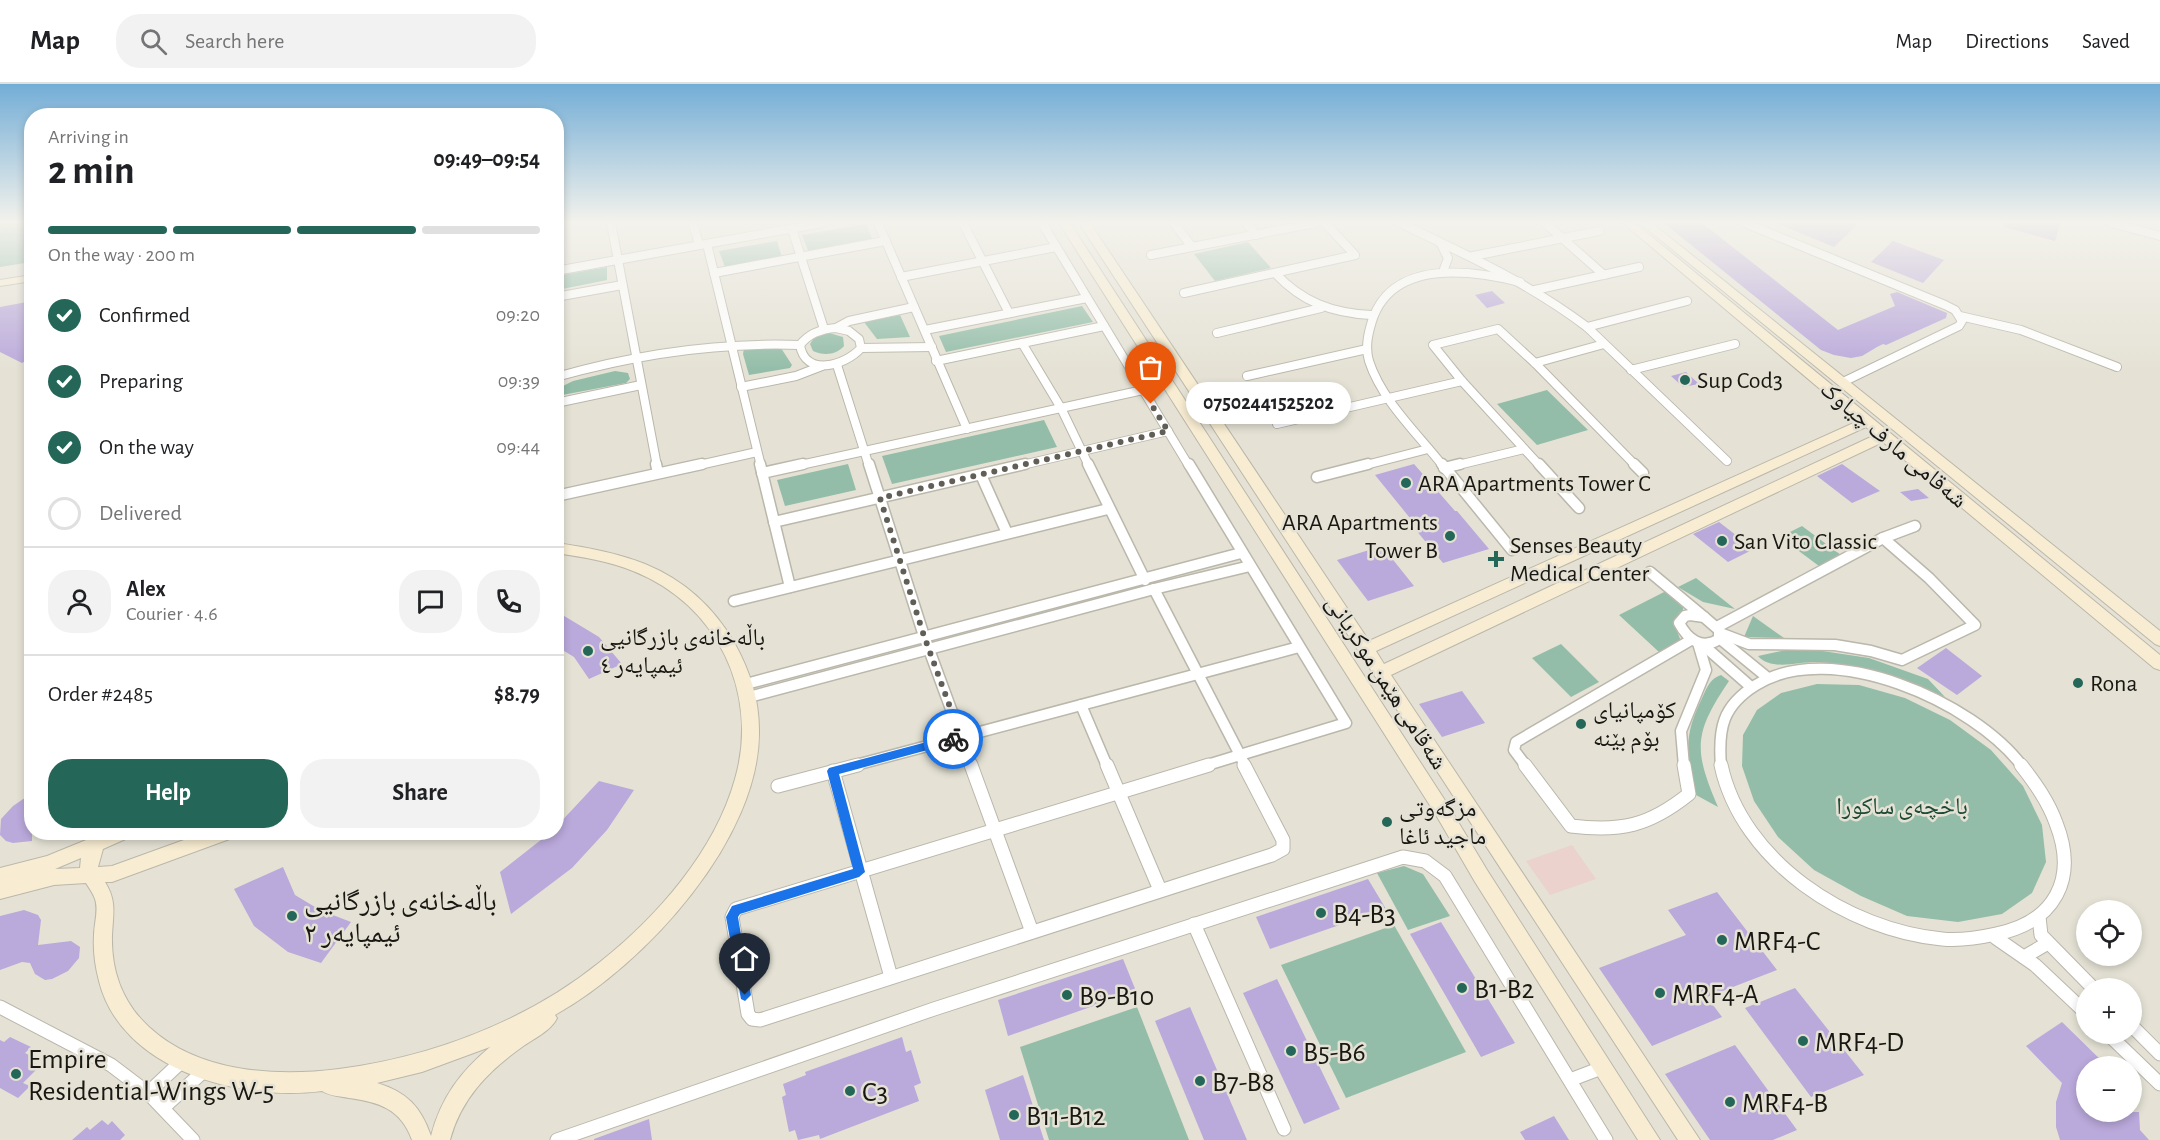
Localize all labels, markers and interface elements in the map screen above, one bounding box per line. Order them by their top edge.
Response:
search box [116,14,536,68]
icon: search [137,25,170,58]
text: Map [30,27,80,55]
text: Search here [185,30,284,52]
text: Map [1896,31,1932,52]
text: Directions [1965,31,2049,52]
text: Saved [2082,31,2130,52]
text: Arriving in [48,127,129,147]
text: 09:49–09:54 [433,148,540,170]
text: 2 min [48,152,135,191]
text: On the way · 200 m [48,245,195,265]
icon: check [48,299,81,332]
text: Confirmed [99,304,190,326]
text: 09:20 [496,305,540,325]
pin [1125,342,1176,404]
icon: bag [1134,351,1167,384]
icon: check [48,365,81,398]
place label: Sup Cod3 [1697,369,1783,393]
text: Preparing [99,370,183,392]
text: 09:39 [498,371,540,391]
marker: Sup Cod3 [1678,373,1692,387]
street label: شەقامی مارف چیاوک [1815,377,1971,514]
callout: 07502441525202 [1187,383,1352,425]
text: 07502441525202 [1203,393,1334,413]
icon: check [48,431,81,464]
text: On the way [99,436,194,458]
text: 09:44 [496,437,540,457]
place label: ARA Apartments Tower C [1418,472,1651,496]
marker: ARA Apartments Tower C [1399,476,1413,490]
text: Delivered [99,502,182,524]
place label: ARA Apartments Tower B [1282,511,1438,563]
marker: ARA Apartments Tower B [1443,529,1457,543]
place label: San Vito Classic [1734,530,1877,554]
place label: Senses Beauty Medical Center [1510,534,1650,586]
marker: San Vito Classic [1715,534,1729,548]
marker: Senses Beauty Medical Center [1487,550,1505,568]
button: person [48,570,111,633]
button: chat [399,570,462,633]
button: phone [477,570,540,633]
text: Alex [126,578,166,600]
street label: شەقامی هێمن موکریانی [1320,591,1451,774]
text: Courier · 4.6 [126,604,218,624]
place label: باڵەخانەی بازرگانیی ئیمپایەر ٤ [600,623,765,679]
marker: باڵەخانەی بازرگانیی ئیمپایەر ٤ [581,644,595,658]
place label: Rona [2090,672,2137,696]
marker: Rona [2071,676,2085,690]
text: Order #2485 [48,683,153,705]
text: $8.79 [494,683,540,705]
place label: کۆمپانیای بۆم بێنە [1593,699,1676,754]
courier [923,709,983,769]
marker: کۆمپانیای بۆم بێنە [1574,717,1588,731]
icon: bike [937,723,970,756]
button: Help [48,759,288,828]
button: Share [300,759,540,828]
park label: باخچەی ساکورا [1836,795,1968,820]
place label: مزگەوتی ماجید ئاغا [1399,797,1486,849]
marker: مزگەوتی ماجید ئاغا [1380,815,1394,829]
place label: باڵەخانەی بازرگانیی ئیمپایەر ٢ [304,884,497,949]
map controls [2076,900,2142,1122]
button: locate [2076,900,2142,966]
place label: B4-B3 [1333,901,1396,929]
marker: B4-B3 [1314,906,1328,920]
marker: باڵەخانەی بازرگانیی ئیمپایەر ٢ [285,909,299,923]
place label: MRF4-C [1734,928,1820,956]
pin [719,933,770,995]
marker: MRF4-C [1715,933,1729,947]
icon: home [728,942,761,975]
place label: B1-B2 [1474,976,1534,1004]
button: + [2076,978,2142,1044]
marker: B1-B2 [1455,981,1469,995]
place label: MRF4-A [1672,981,1759,1009]
place label: B9-B10 [1079,983,1154,1011]
marker: MRF4-A [1653,986,1667,1000]
marker: B9-B10 [1060,988,1074,1002]
place label: MRF4-D [1815,1029,1904,1057]
marker: MRF4-D [1796,1034,1810,1048]
place label: B5-B6 [1303,1039,1366,1067]
marker: B5-B6 [1284,1044,1298,1058]
place label: Empire Residential-Wings W-5 [28,1046,274,1106]
button: − [2076,1056,2142,1122]
marker: Empire Residential-Wings W-5 [9,1067,23,1081]
place label: B7-B8 [1212,1069,1275,1097]
marker: B7-B8 [1193,1074,1207,1088]
place label: C3 [862,1079,888,1107]
marker: C3 [843,1084,857,1098]
place label: MRF4-B [1742,1090,1828,1118]
marker: MRF4-B [1723,1095,1737,1109]
place label: B11-B12 [1026,1103,1105,1131]
marker: B11-B12 [1007,1108,1021,1122]

